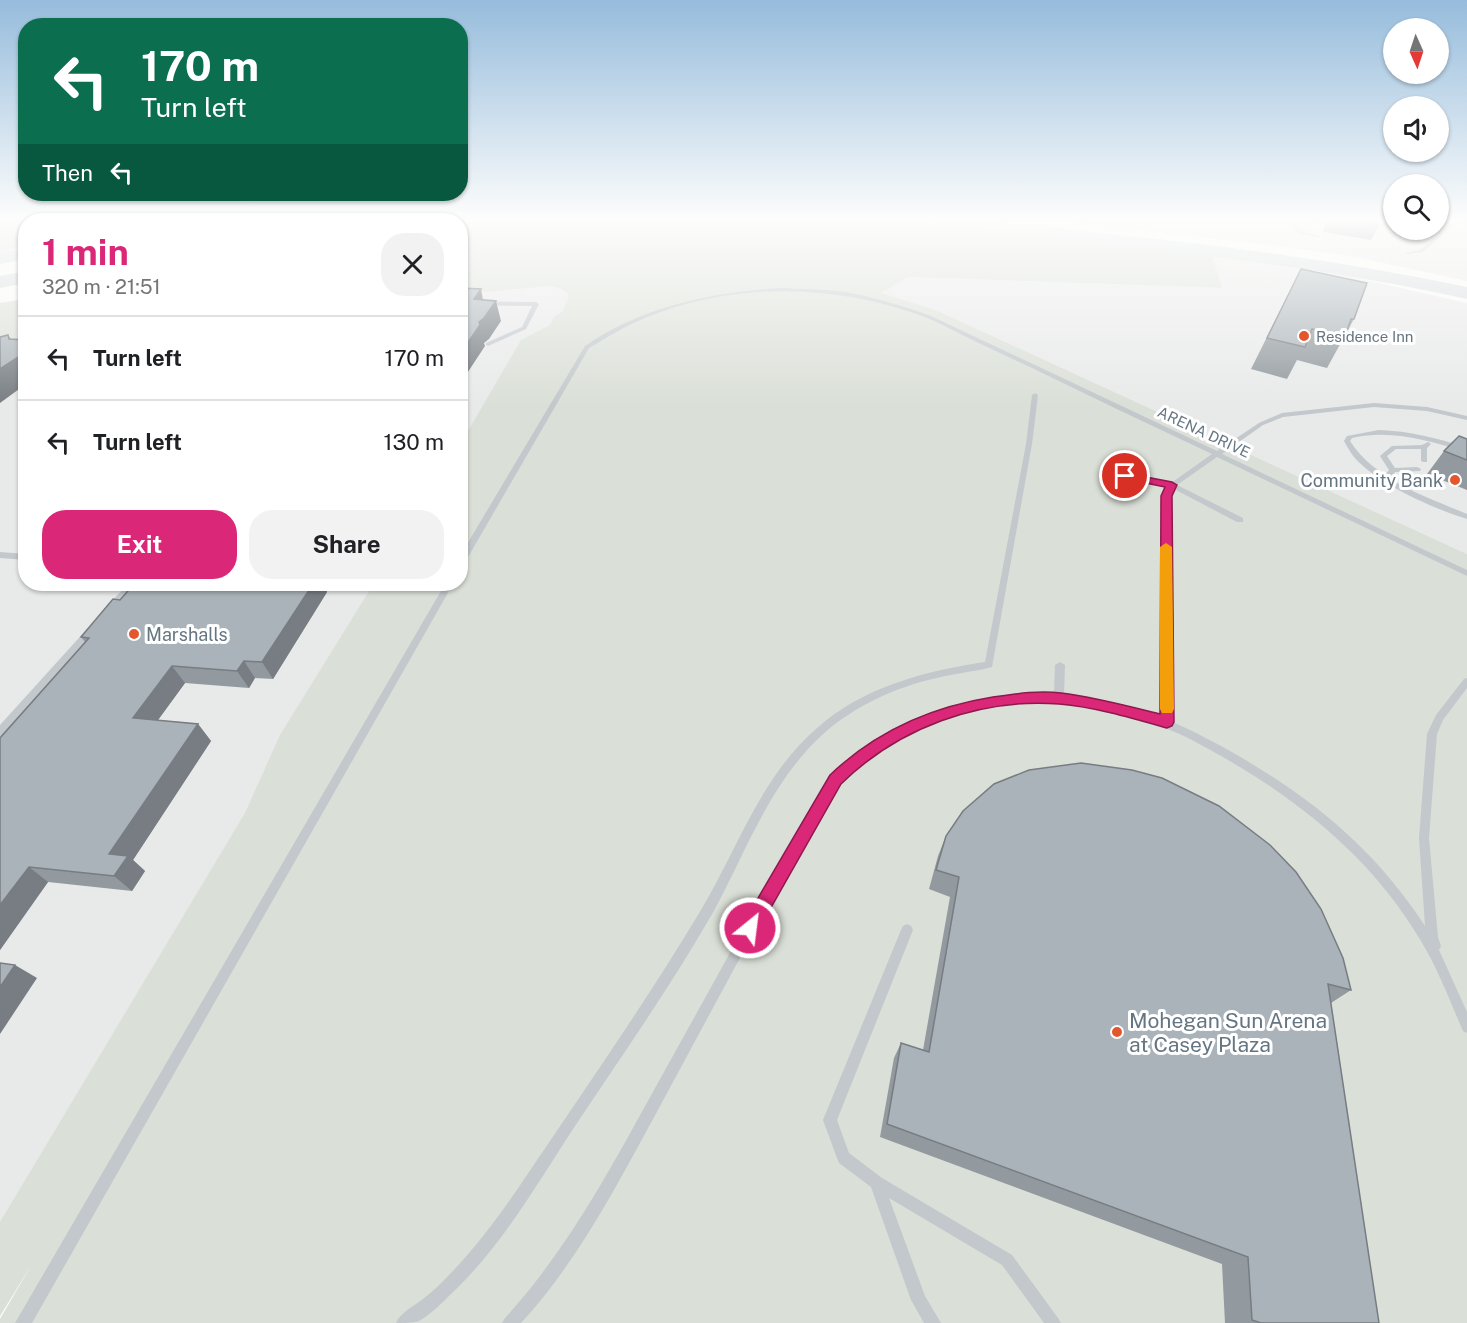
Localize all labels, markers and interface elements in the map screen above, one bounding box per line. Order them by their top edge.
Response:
north arrow [1383,18,1449,84]
map controls [1383,18,1449,240]
text: 170 m [141,41,259,90]
icon: left [42,42,120,120]
text: Turn left [141,91,247,123]
button: sound [1383,96,1449,162]
icon: left [105,156,138,189]
text: Then [42,160,93,186]
button: search [1383,174,1449,240]
text: 1 min [42,231,129,273]
button: close [381,233,444,296]
text: 320 m · 21:51 [42,275,161,299]
place label: Residence Inn [1316,328,1413,345]
marker: Residence Inn [1297,329,1311,343]
icon: left [42,342,75,375]
text: Turn left [93,345,182,371]
text: 170 m [384,345,444,371]
street label: ARENA DRIVE [1155,403,1253,461]
icon: left [42,426,75,459]
text: Turn left [93,429,182,455]
text: 130 m [383,429,444,455]
pin [1099,450,1150,501]
icon: arrive [1108,459,1141,492]
place label: Community Bank [1300,470,1443,491]
marker: Community Bank [1448,473,1462,487]
button: Exit [42,510,237,579]
button: Share [249,510,444,579]
place label: Marshalls [146,624,228,645]
marker: Marshalls [127,627,141,641]
position arrow [718,896,782,960]
place label: Mohegan Sun Arena at Casey Plaza [1129,1008,1327,1057]
marker: Mohegan Sun Arena at Casey Plaza [1110,1025,1124,1039]

